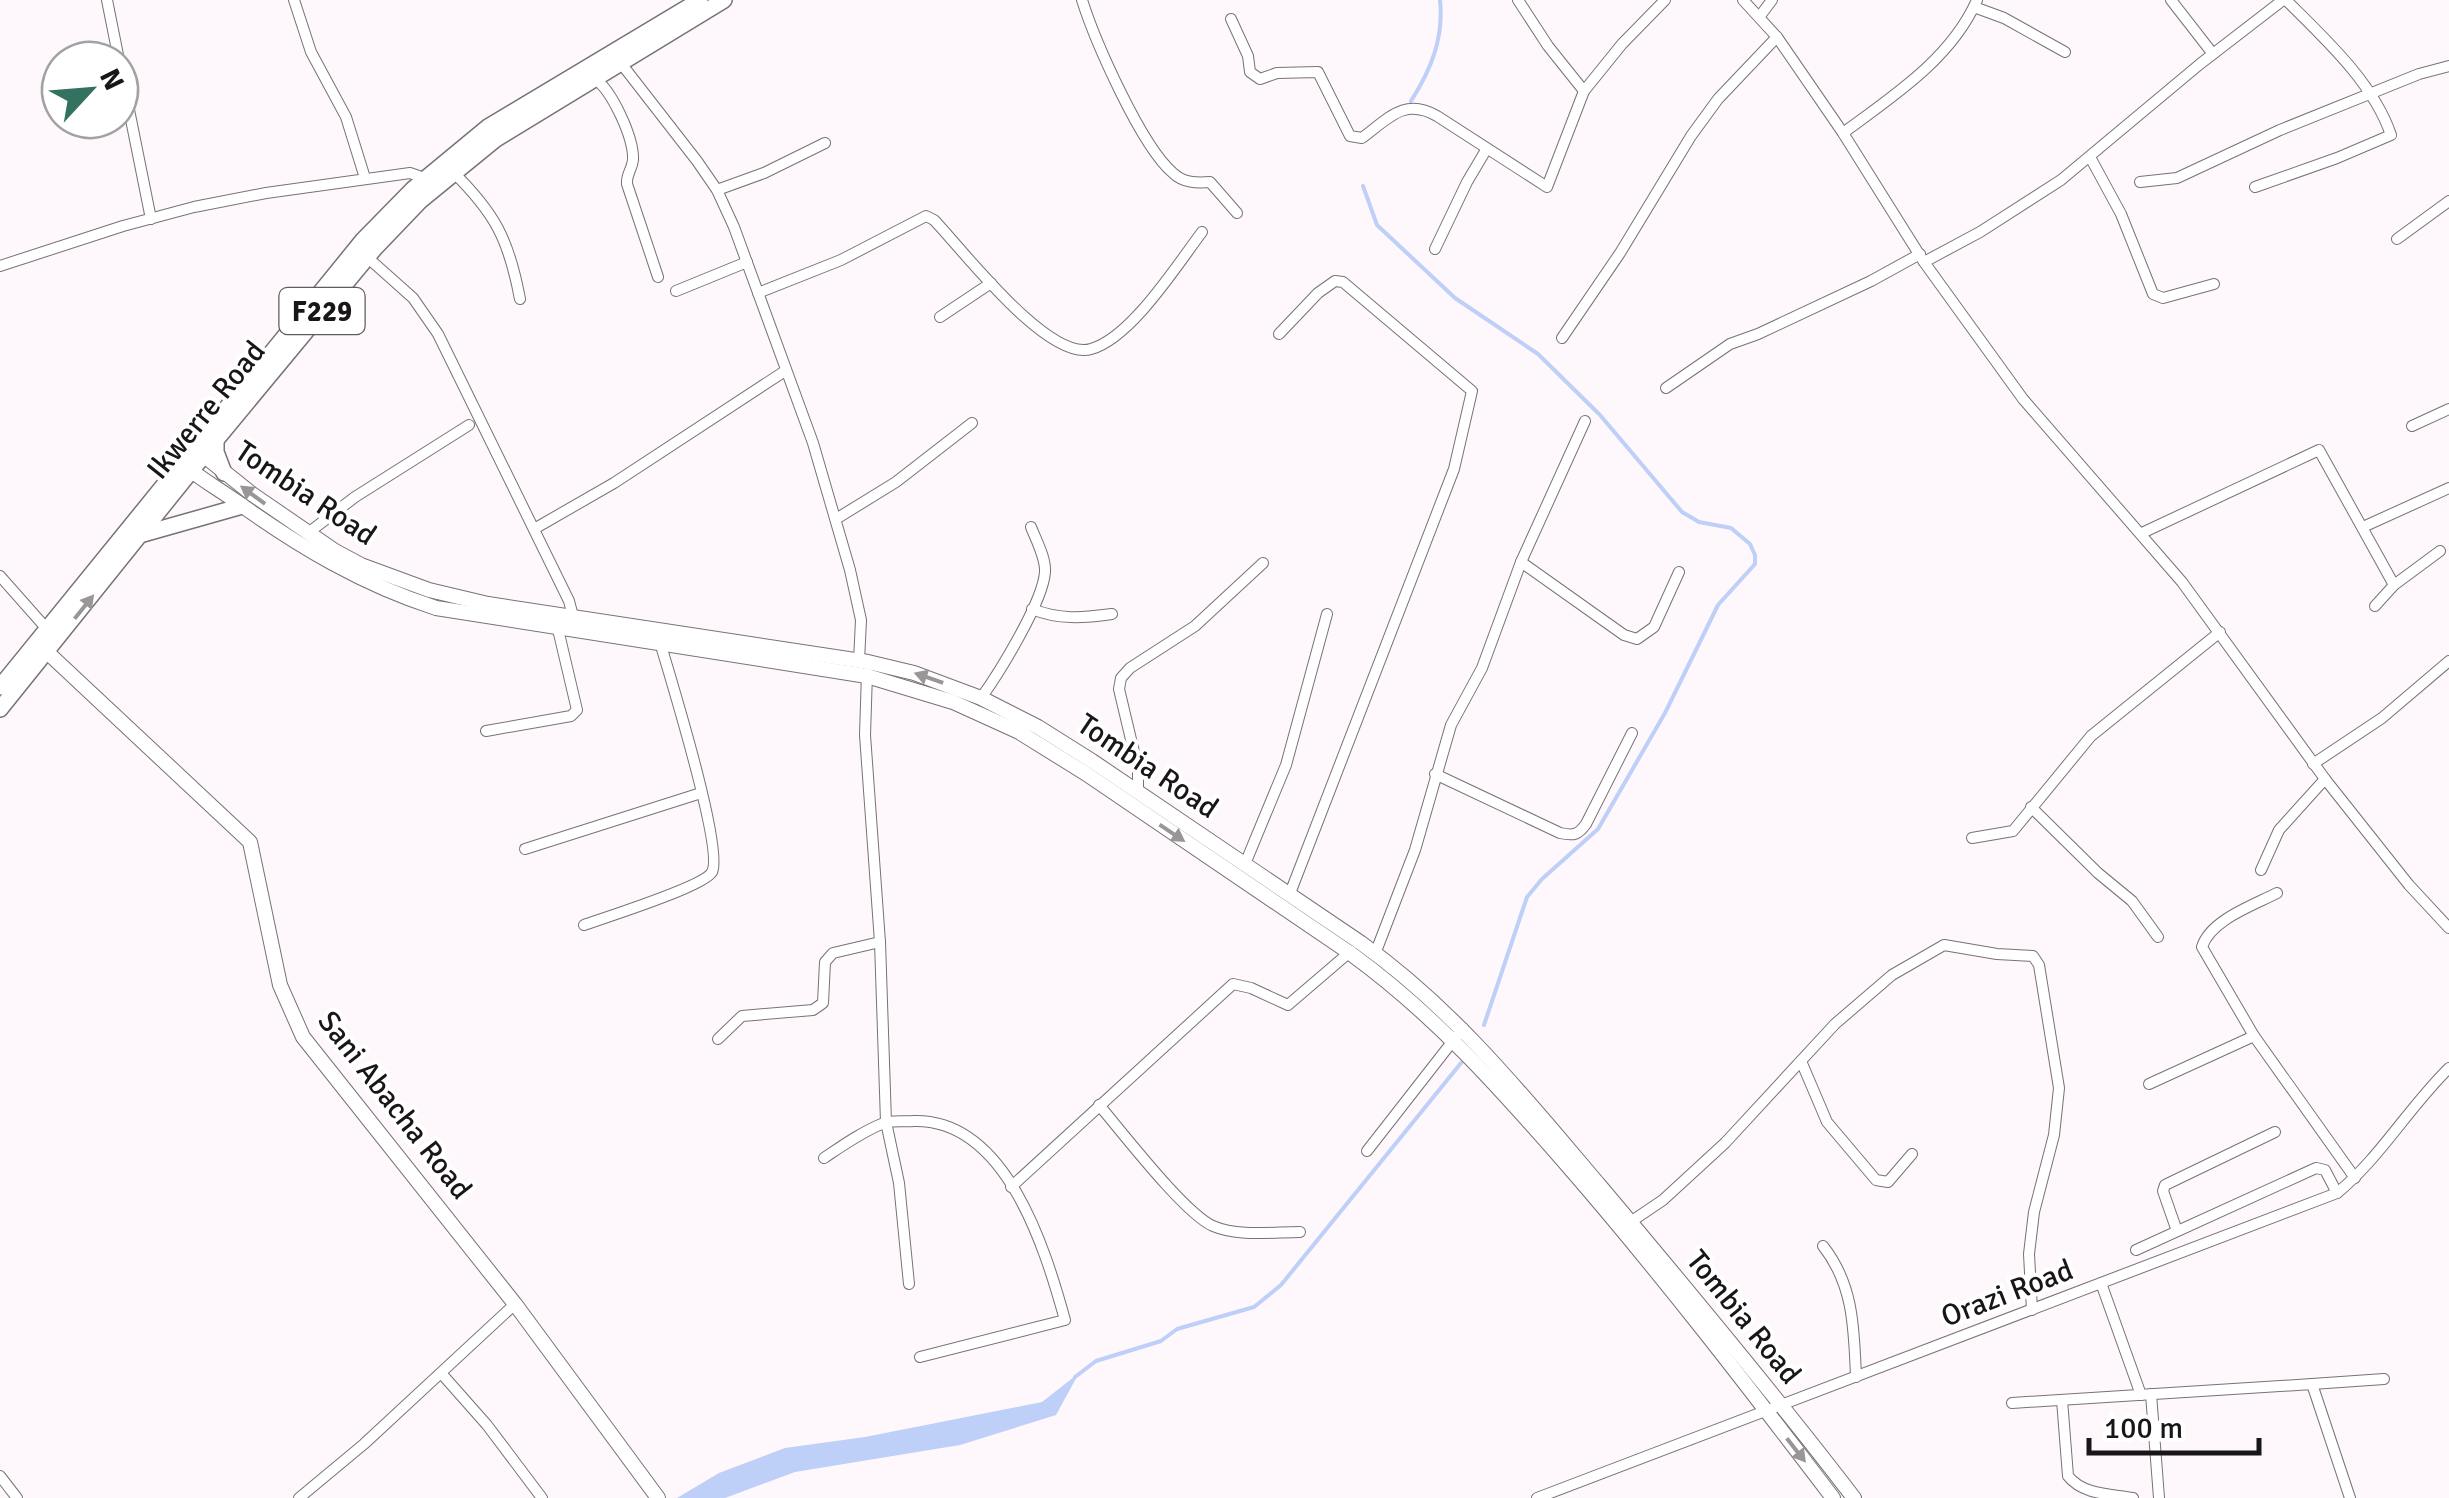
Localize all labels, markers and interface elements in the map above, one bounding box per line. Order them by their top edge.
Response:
north arrow [40,40,140,140]
text: N [92,63,131,96]
road number: F229 [280,288,364,334]
street label: Ikwerre Road [139,334,273,487]
street label: Tombia Road [228,433,383,554]
one-way arrow [240,485,266,505]
one-way arrow [73,594,94,619]
one-way arrow [913,670,943,685]
street label: Tombia Road [1070,706,1225,827]
one-way arrow [1158,823,1185,842]
street label: Sani Abacha Road [310,1004,480,1207]
street label: Tombia Road [1678,1243,1809,1392]
street label: Orazi Road [1936,1251,2078,1335]
scale bar [2089,1393,2259,1455]
text: 100 m [2104,1410,2183,1447]
one-way arrow [1786,1437,1806,1463]

